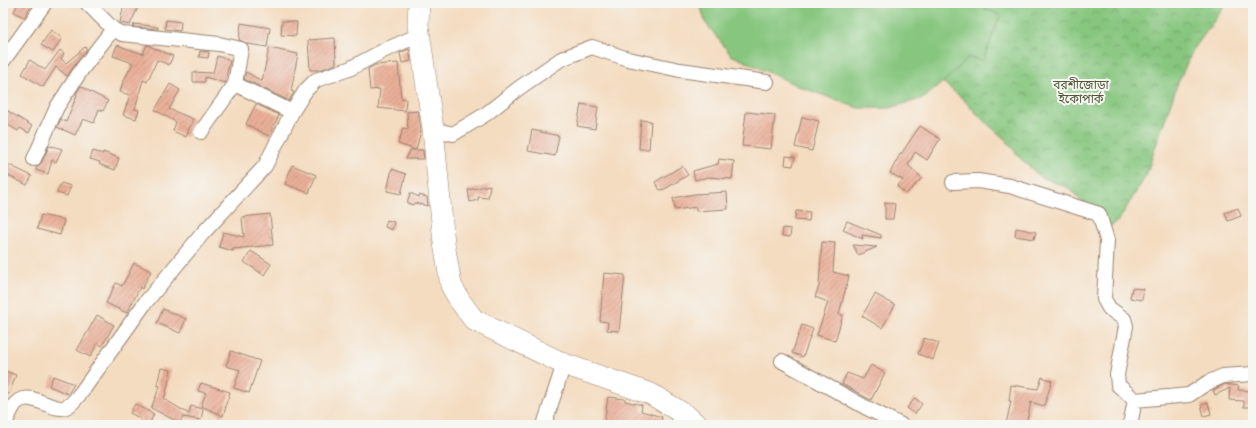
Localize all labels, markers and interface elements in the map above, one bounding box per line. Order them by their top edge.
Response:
park label: বরশীজোড়া ইকোপার্ক [1052,77,1109,108]

